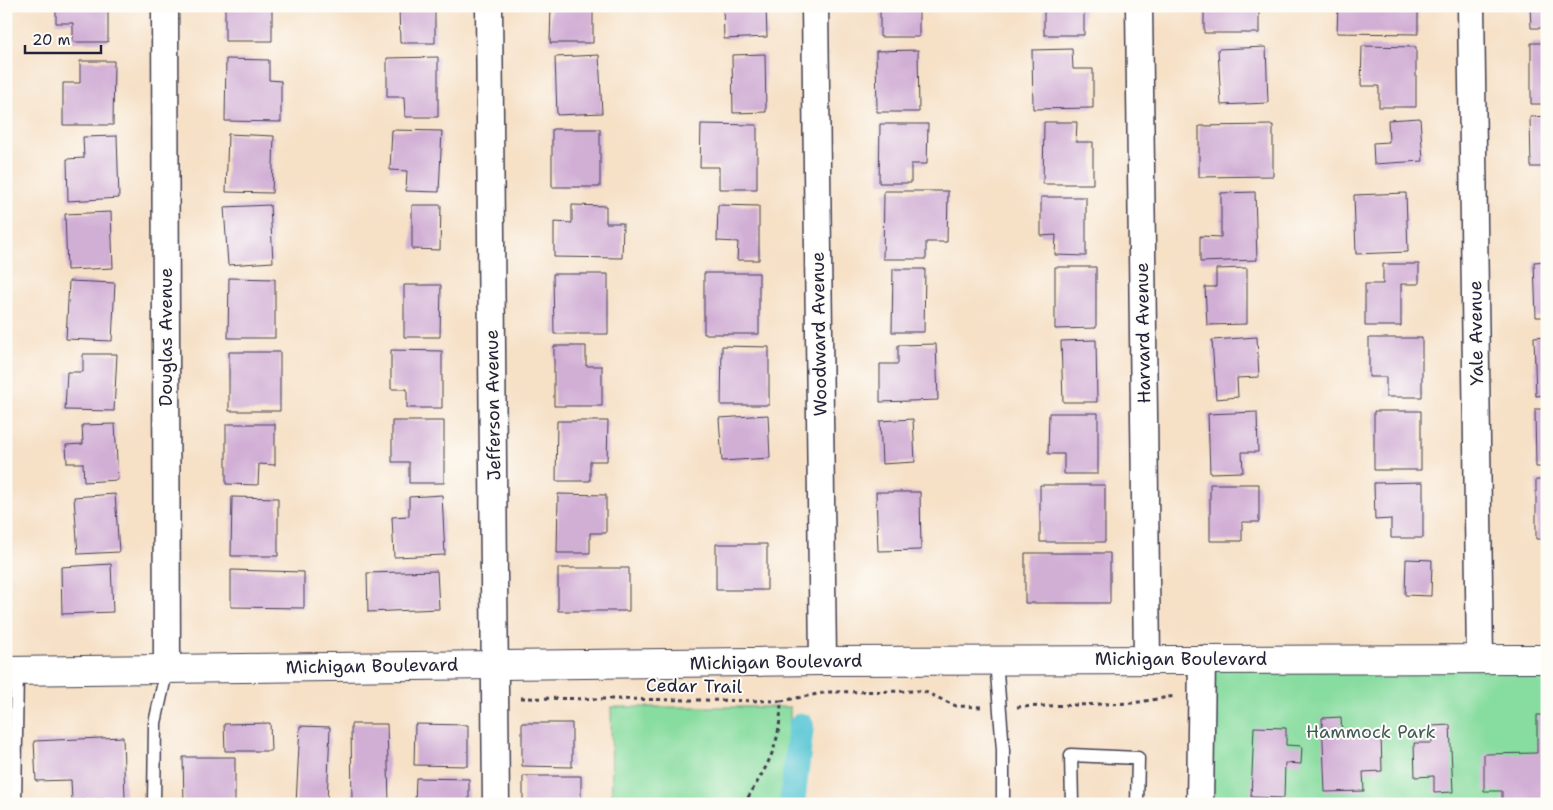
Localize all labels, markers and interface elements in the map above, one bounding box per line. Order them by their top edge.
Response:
scale bar [25,22,101,54]
text: 20 m [32,30,71,50]
street label: Woodward Avenue [806,251,832,417]
street label: Harvard Avenue [1130,262,1156,404]
street label: Douglas Avenue [154,268,178,407]
street label: Yale Avenue [1463,280,1489,386]
street label: Jefferson Avenue [480,329,506,481]
street label: Michigan Boulevard [1095,647,1267,671]
street label: Michigan Boulevard [690,648,862,676]
street label: Michigan Boulevard [286,652,458,680]
street label: Cedar Trail [646,673,743,699]
park label: Hammock Park [1306,720,1436,744]

